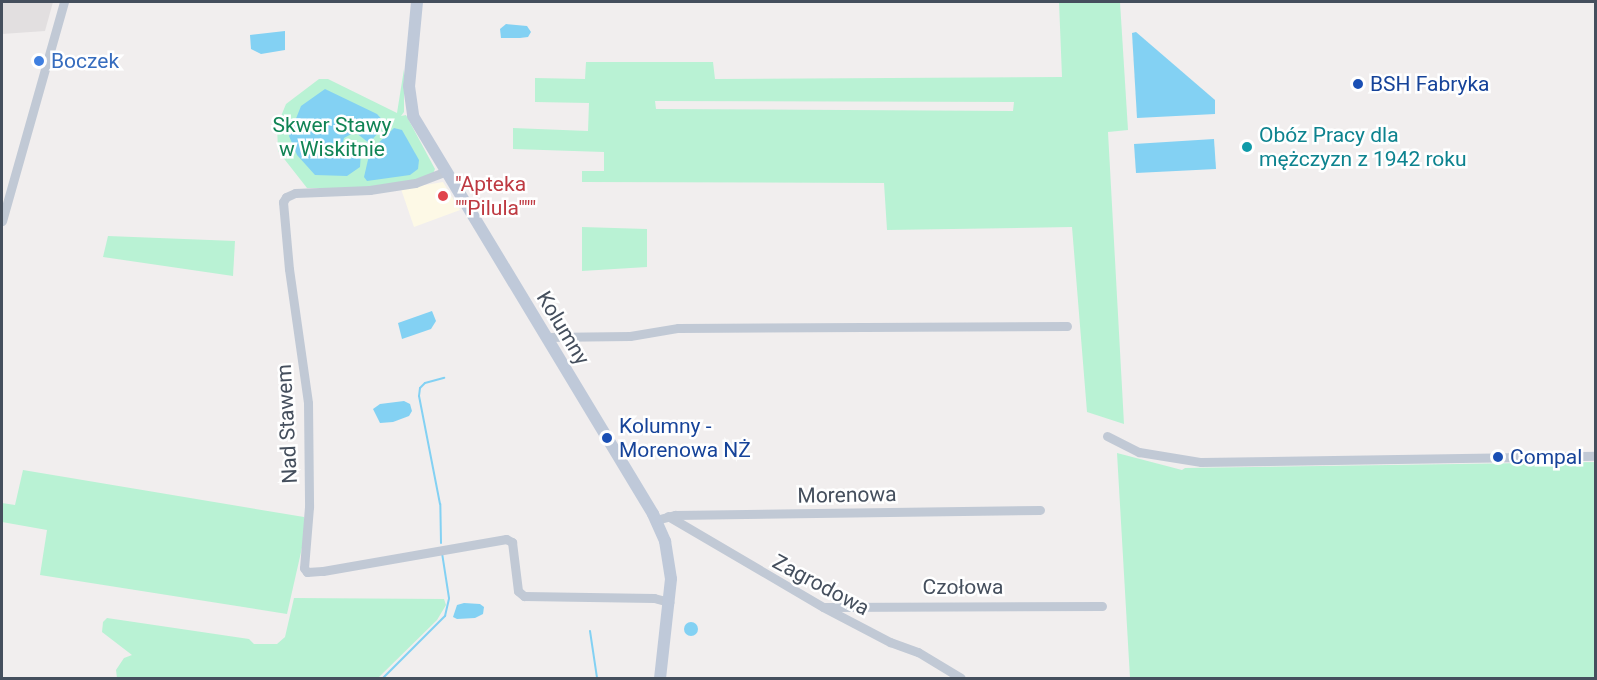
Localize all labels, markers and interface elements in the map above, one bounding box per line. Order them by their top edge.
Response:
place label: Boczek [51,48,119,74]
marker: Boczek [32,54,46,68]
place label: BSH Fabryka [1370,71,1490,97]
marker: BSH Fabryka [1351,77,1365,91]
park label: Skwer Stawy w Wiskitnie [273,112,391,162]
place label: Obóz Pracy dla mężczyzn z 1942 roku [1259,122,1467,172]
marker: Obóz Pracy dla mężczyzn z 1942 roku [1240,140,1254,154]
place label: "Apteka ""Pilula""" [455,171,536,221]
marker: "Apteka ""Pilula""" [436,189,450,203]
street label: Kolumny [531,287,595,369]
street label: Nad Stawem [271,364,303,484]
place label: Kolumny - Morenowa NŻ [619,413,751,463]
marker: Kolumny - Morenowa NŻ [600,431,614,445]
place label: Compal [1510,444,1582,470]
marker: Compal [1491,450,1505,464]
street label: Morenowa [797,482,897,508]
street label: Zagrodowa [768,549,874,621]
street label: Czołowa [923,574,1003,600]

